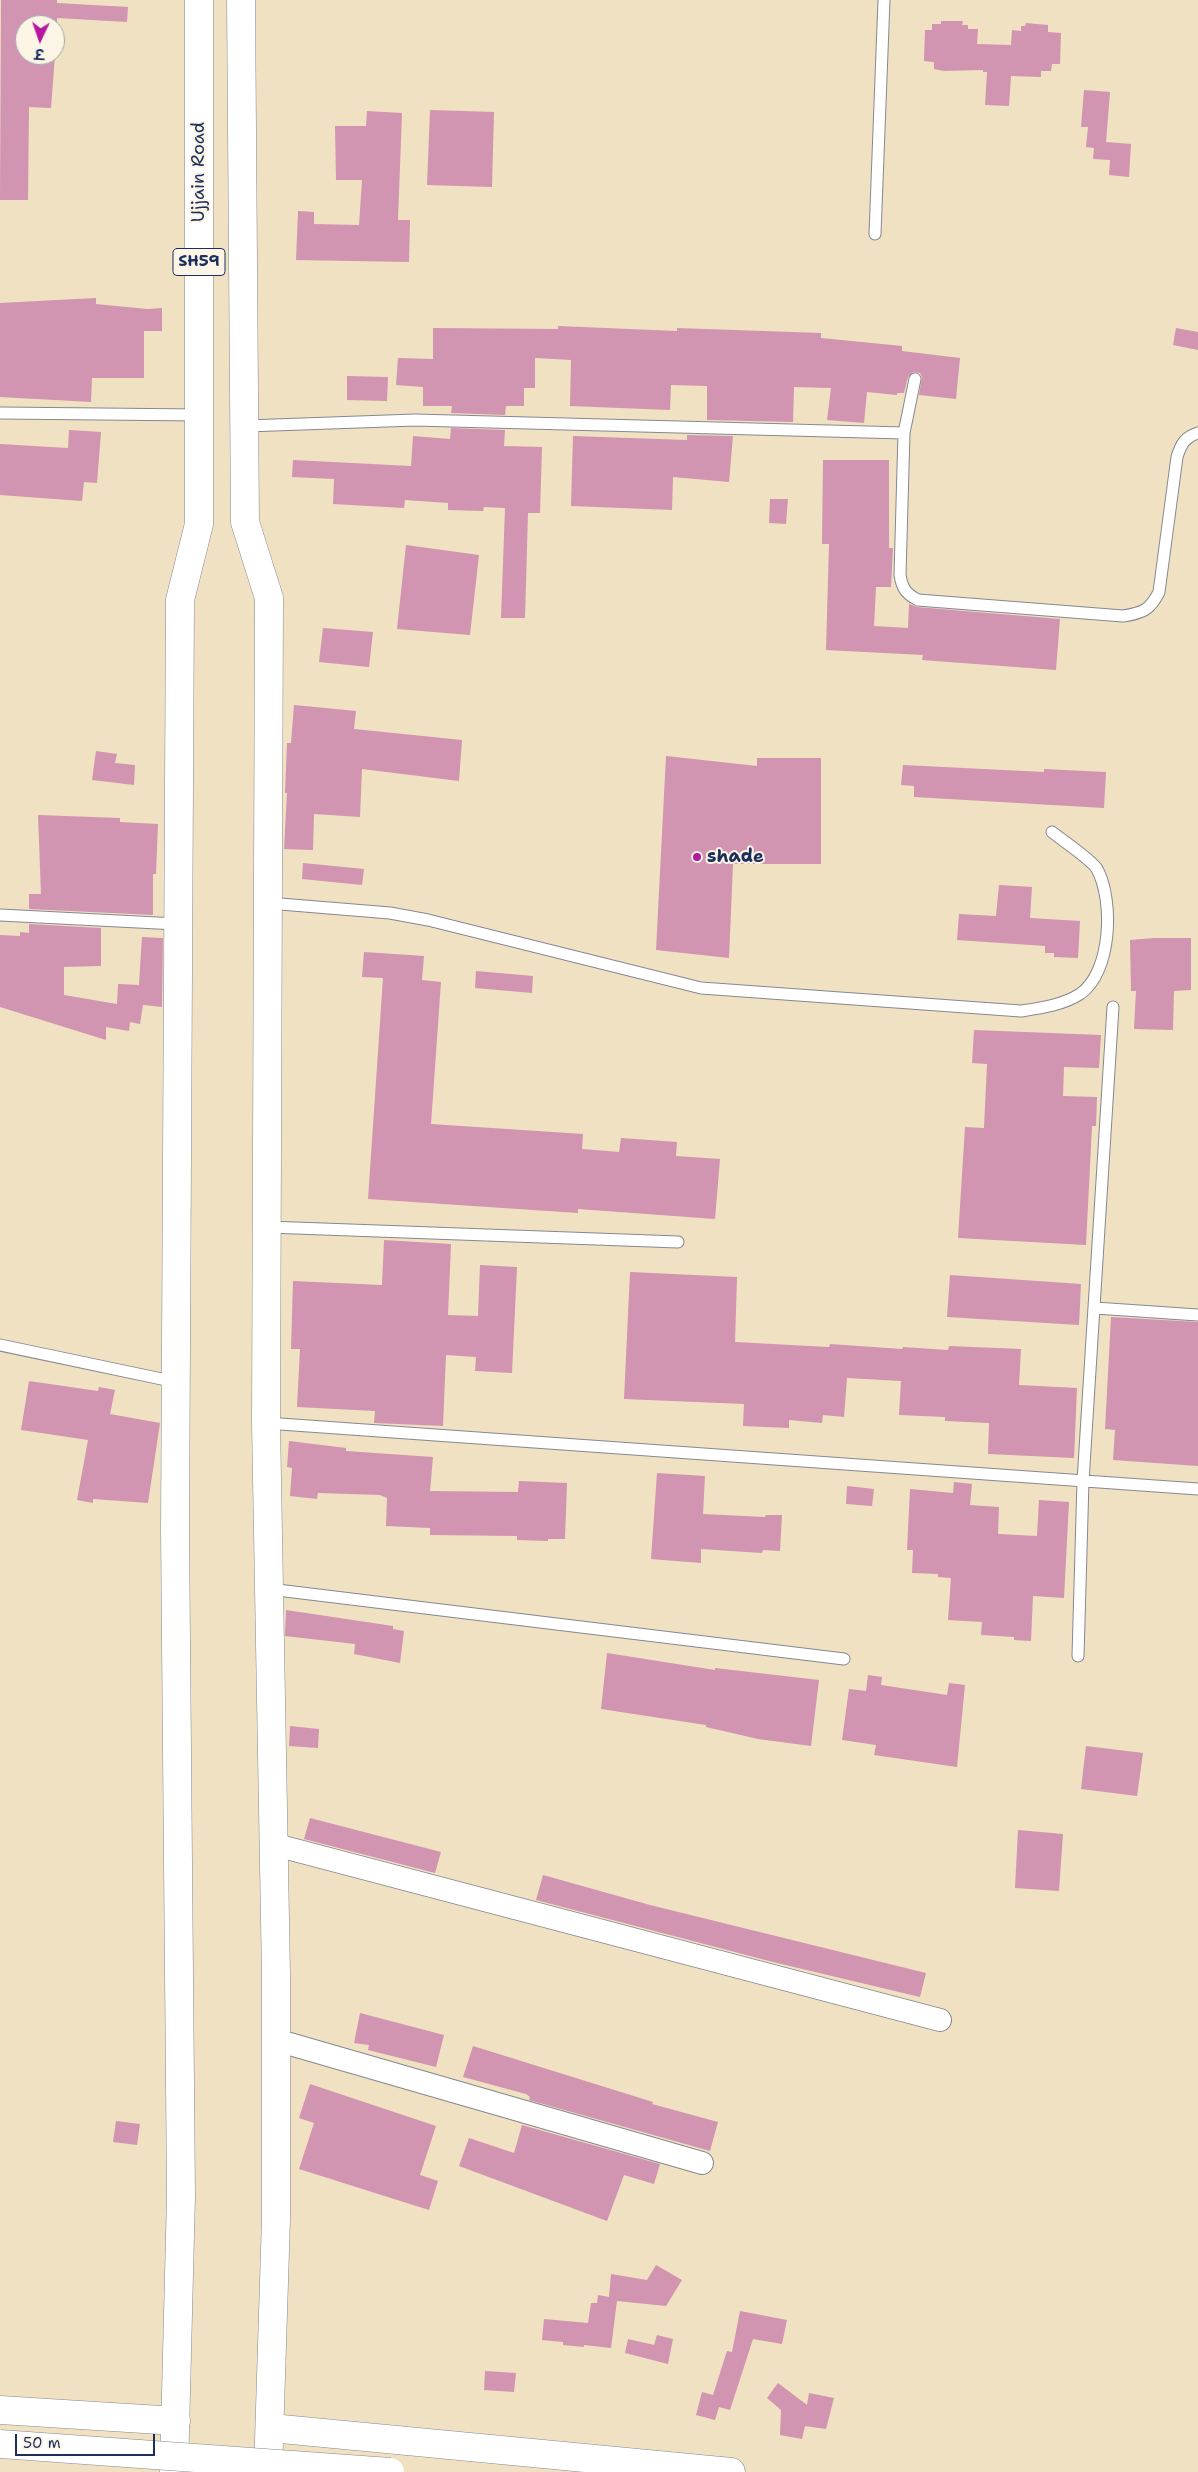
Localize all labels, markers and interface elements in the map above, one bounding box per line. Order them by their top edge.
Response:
north arrow [15,15,65,65]
text: उ [34,45,44,63]
street label: Ujjain Road [188,122,210,222]
road number: SH59 [173,248,225,276]
place label: shade [707,846,764,868]
marker: shade [691,851,703,863]
scale bar [18,2424,158,2456]
text: 50 m [23,2433,61,2453]

